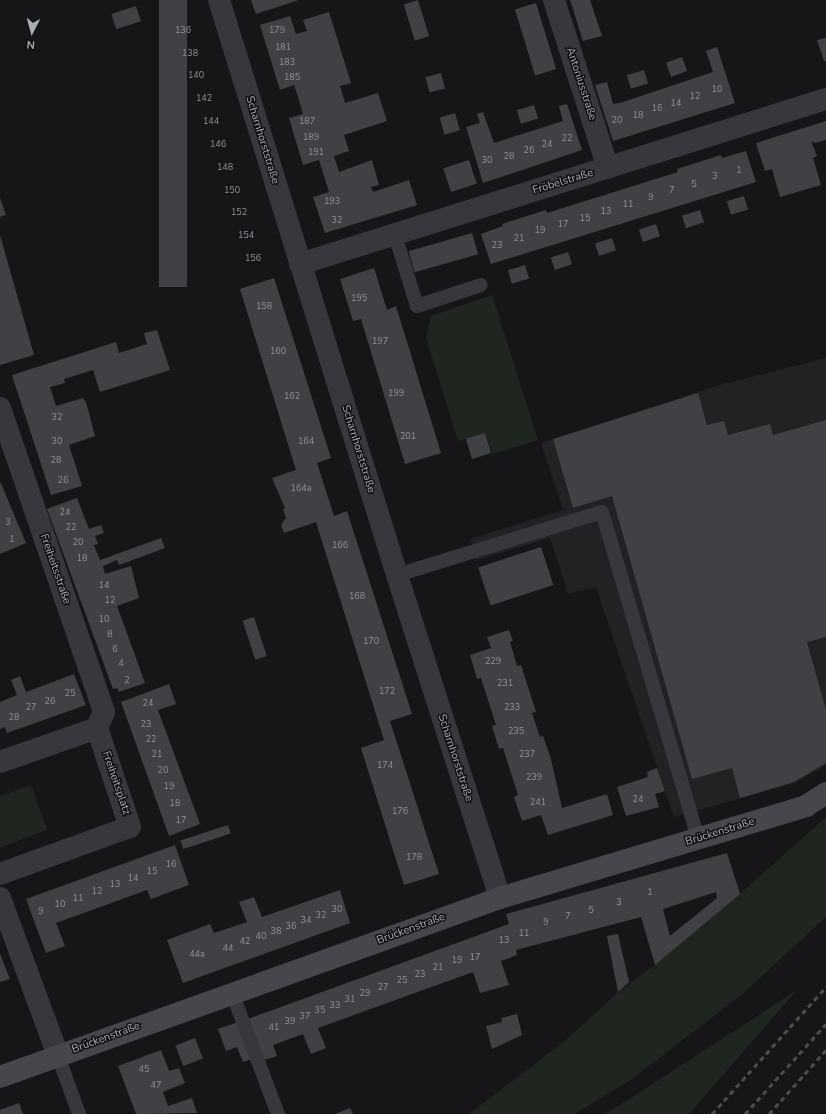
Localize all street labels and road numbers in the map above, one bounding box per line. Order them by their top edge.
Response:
street label: Antoniusstraße [563,46,599,122]
street label: Scharnhorststraße [242,95,282,185]
street label: Fröbelstraße [531,167,595,197]
street label: Scharnhorststraße [338,404,378,494]
street label: Freiheitsstraße [37,532,73,606]
street label: Scharnhorststraße [435,713,475,803]
street label: Freiheitsplatz [99,749,133,817]
street label: Brückenstraße [684,815,756,849]
street label: Brückenstraße [375,911,447,947]
street label: Brückenstraße [70,1020,142,1056]

